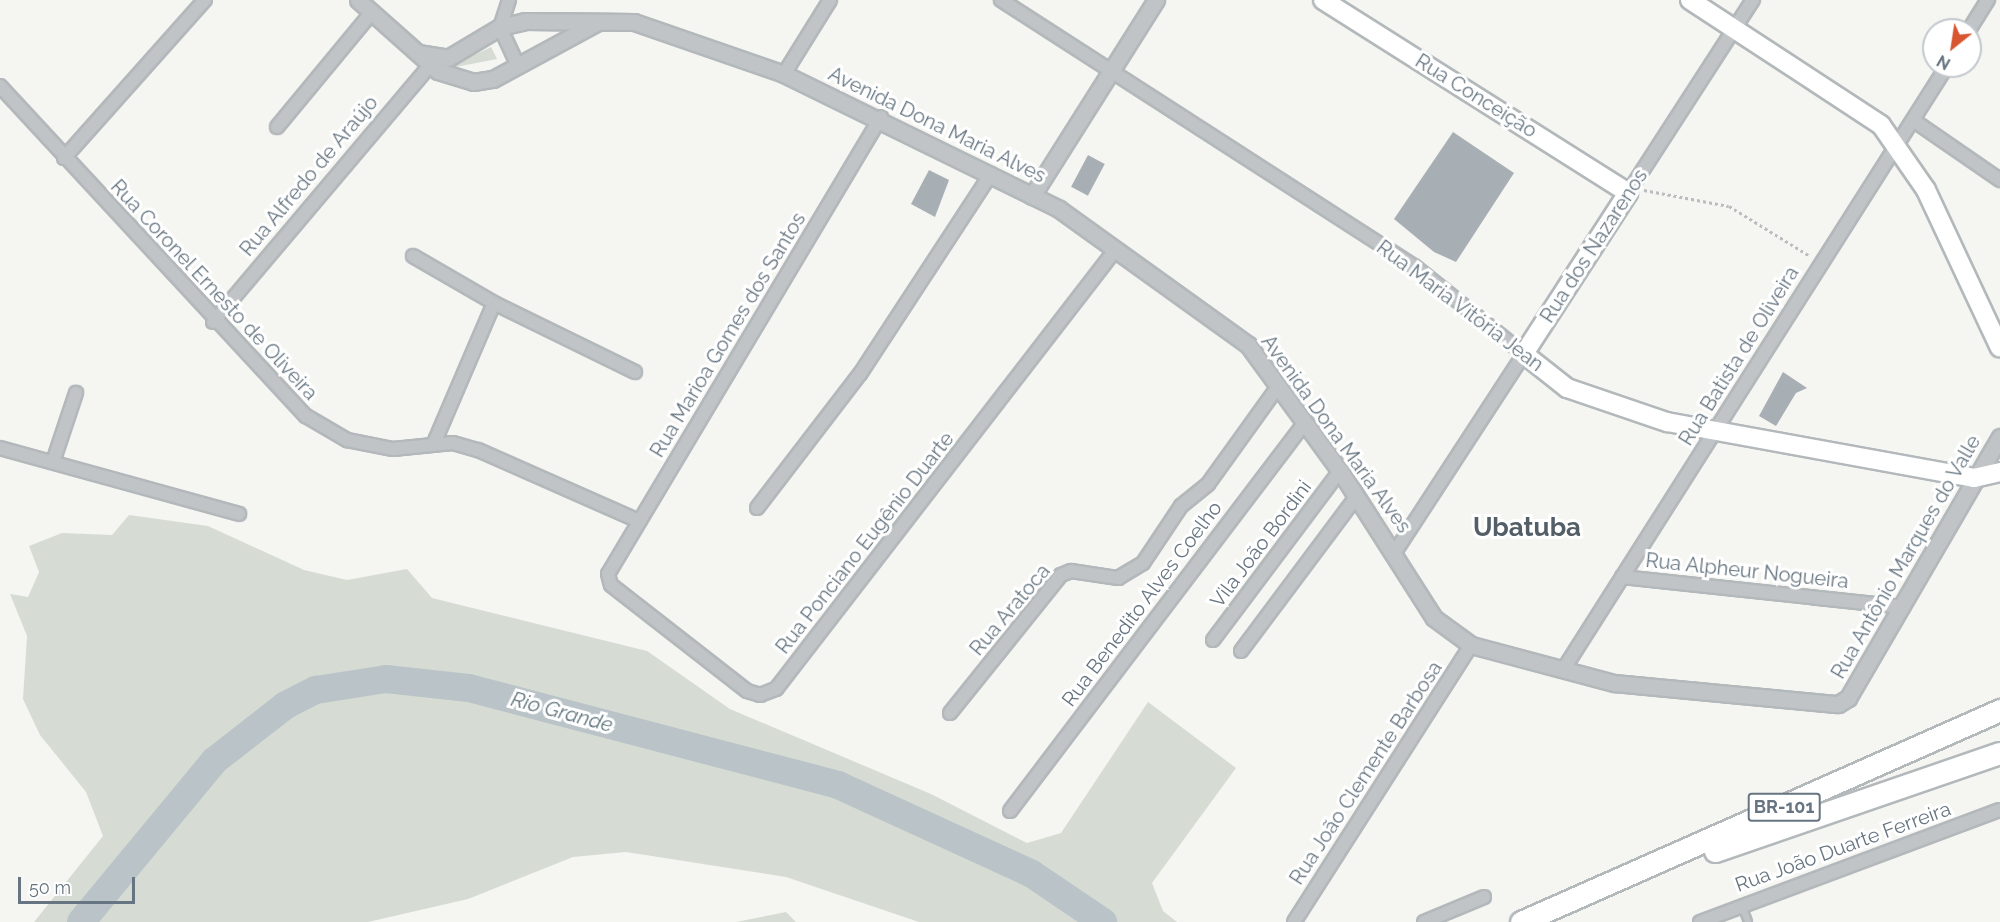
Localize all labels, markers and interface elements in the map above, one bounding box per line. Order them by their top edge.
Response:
north arrow [1922,18,1982,78]
street label: Rua Conceição [1411,49,1541,143]
text: N [1934,51,1954,74]
street label: Avenida Dona Maria Alves [824,62,1050,188]
street label: Rua Alfredo de Araújo [235,90,383,262]
street label: Rua dos Nazarenos [1535,165,1653,327]
street label: Rua Coronel Ernesto de Oliveira [105,175,323,405]
street label: Rua Marioa Gomes dos Santos [645,208,811,462]
street label: Rua Maria Vitória Jean [1371,235,1549,377]
street label: Rua Batista de Oliveira [1674,262,1804,450]
street label: Avenida Dona Maria Alves [1256,330,1416,538]
street label: Rua Ponciano Eugênio Duarte [771,427,959,659]
street label: Rua Antônio Marques do Valle [1826,430,1986,684]
street label: Vila João Bordini [1205,476,1317,612]
street label: Rua Benedito Alves Coelho [1057,496,1227,712]
district label: Ubatuba [1473,512,1581,544]
street label: Rua Alpheur Nogueira [1644,548,1850,594]
street label: Rua Aratoca [965,559,1055,661]
street label: Rua João Clemente Barbosa [1285,657,1447,889]
water label: Rio Grande [508,686,616,738]
road number: BR-101 [1746,792,1822,822]
street label: Rua João Duarte Ferreira [1732,797,1954,897]
scale bar [21,865,138,903]
text: 50 m [29,877,71,898]

